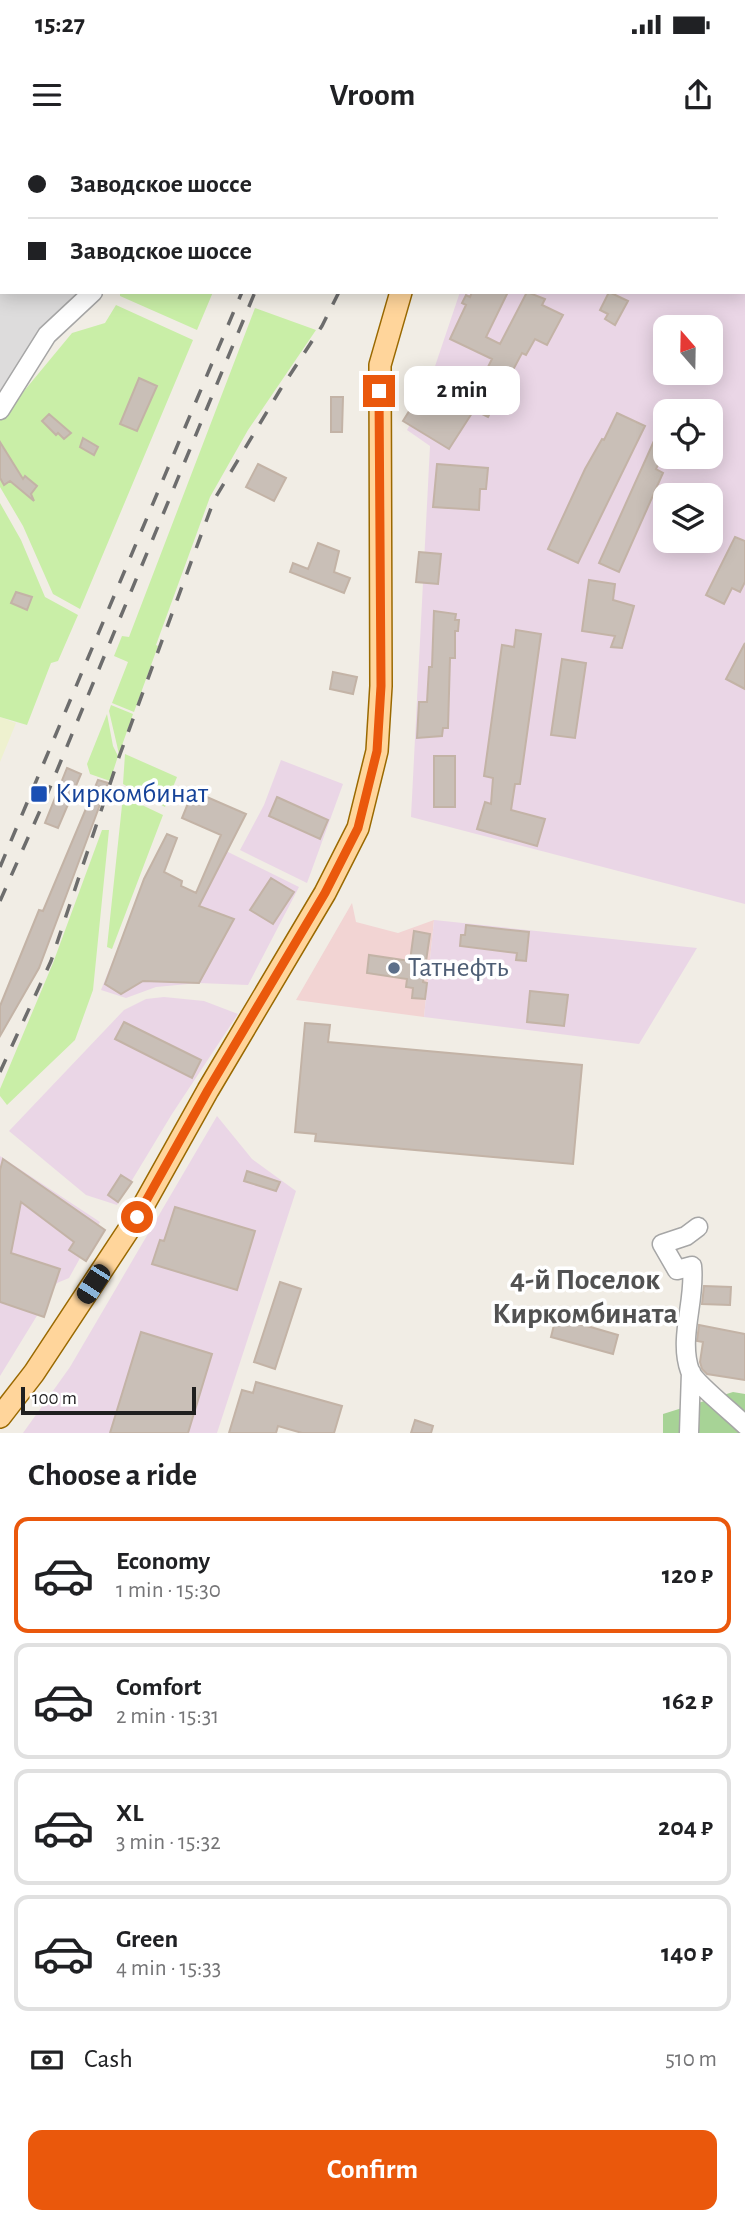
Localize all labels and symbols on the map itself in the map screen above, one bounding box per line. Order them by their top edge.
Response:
north arrow [653,315,723,385]
callout: 2 min [404,366,519,416]
route end [363,375,395,407]
place label: Киркомбинат [55,780,209,808]
marker: Киркомбинат [29,784,49,804]
place label: Татнефть [408,954,508,982]
marker: Татнефть [386,960,402,976]
route start [121,1201,153,1233]
car [73,1261,114,1307]
district label: 4-й Поселок Киркомбината [492,1265,678,1329]
scale bar [21,1384,196,1416]

